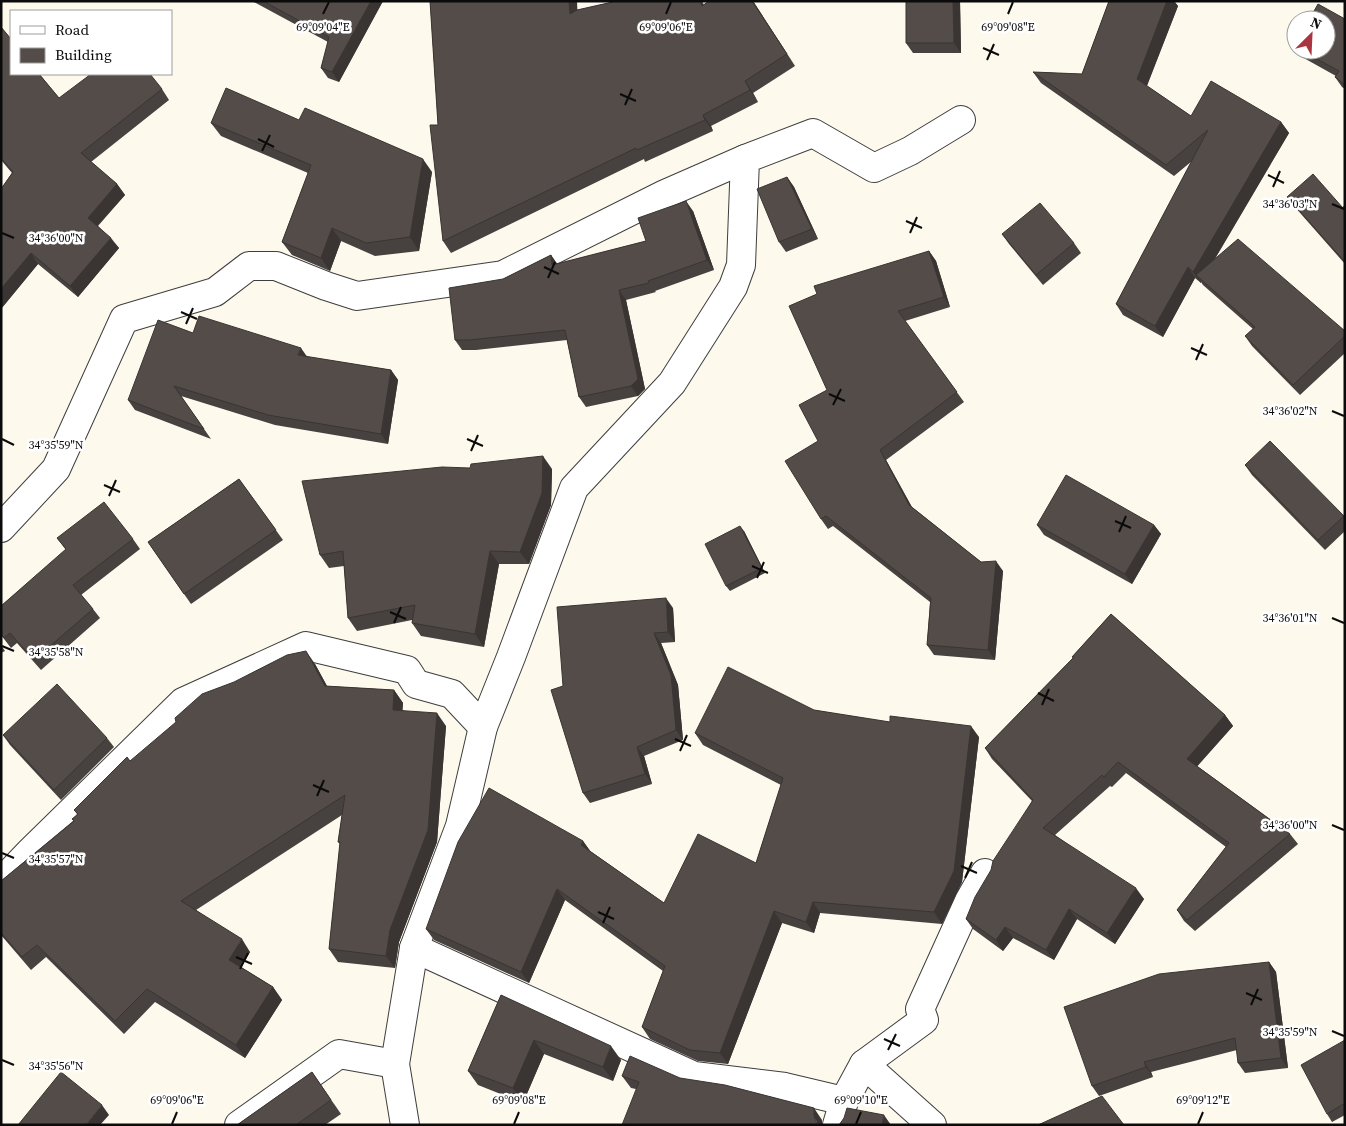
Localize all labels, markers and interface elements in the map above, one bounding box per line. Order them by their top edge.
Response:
legend [10,10,172,75]
north arrow [1286,10,1336,60]
text: N [1308,12,1325,34]
text: Road [55,19,89,40]
text: 69°09'04"E [296,19,350,35]
text: 69°09'06"E [639,19,693,35]
text: 69°09'08"E [981,19,1035,35]
text: Building [55,44,112,65]
text: 34°36'03"N [1262,196,1318,212]
text: 34°36'00"N [28,230,84,246]
text: 34°36'02"N [1262,403,1318,419]
text: 34°35'59"N [28,437,84,453]
text: 34°36'01"N [1262,610,1318,626]
text: 34°35'58"N [28,644,84,660]
text: 34°36'00"N [1262,817,1318,833]
text: 34°35'57"N [28,851,84,867]
text: 34°35'59"N [1262,1024,1318,1040]
text: 34°35'56"N [28,1058,84,1074]
text: 69°09'06"E [150,1092,204,1108]
text: 69°09'08"E [492,1092,546,1108]
text: 69°09'10"E [834,1092,888,1108]
text: 69°09'12"E [1176,1092,1230,1108]

